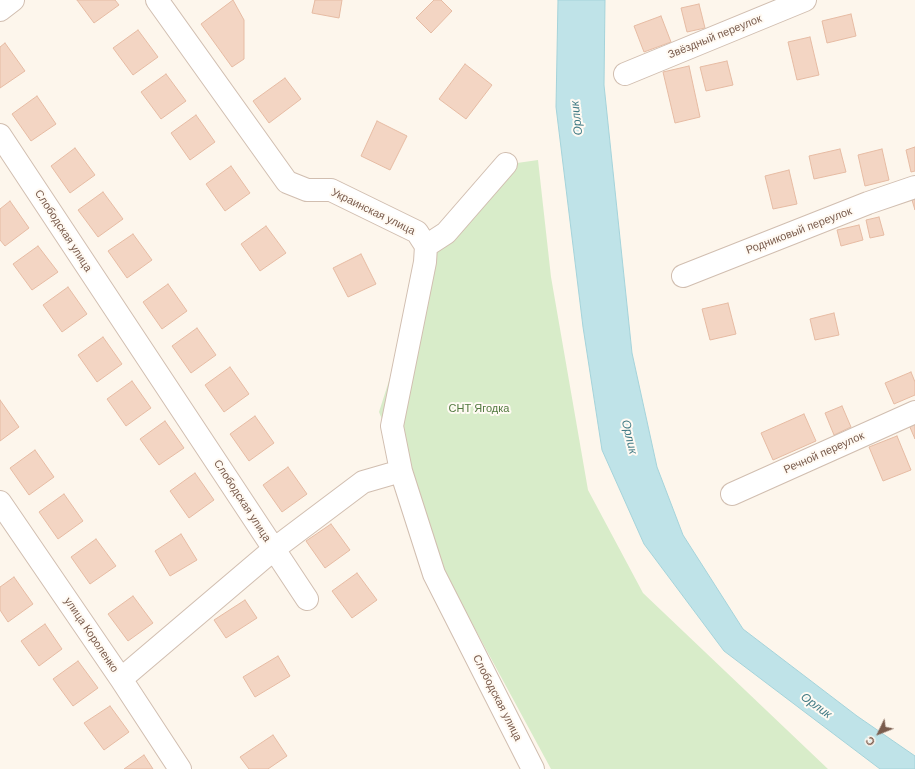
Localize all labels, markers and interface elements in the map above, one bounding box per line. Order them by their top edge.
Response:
street label: Звёздный переулок [666,12,764,62]
water label: Орлик [568,100,586,136]
street label: Украинская улица [329,186,417,238]
street label: Слободская улица [32,188,94,274]
street label: Родниковый переулок [744,205,854,257]
park label: СНТ Ягодка [449,402,509,416]
water label: Орлик [618,418,640,456]
street label: Речной переулок [782,429,866,477]
street label: Слободская улица [211,458,273,544]
street label: улица Короленко [61,595,121,675]
street label: Слободская улица [470,653,524,743]
water label: Орлик [798,690,834,722]
north arrow [859,713,899,753]
text: С [863,734,877,748]

